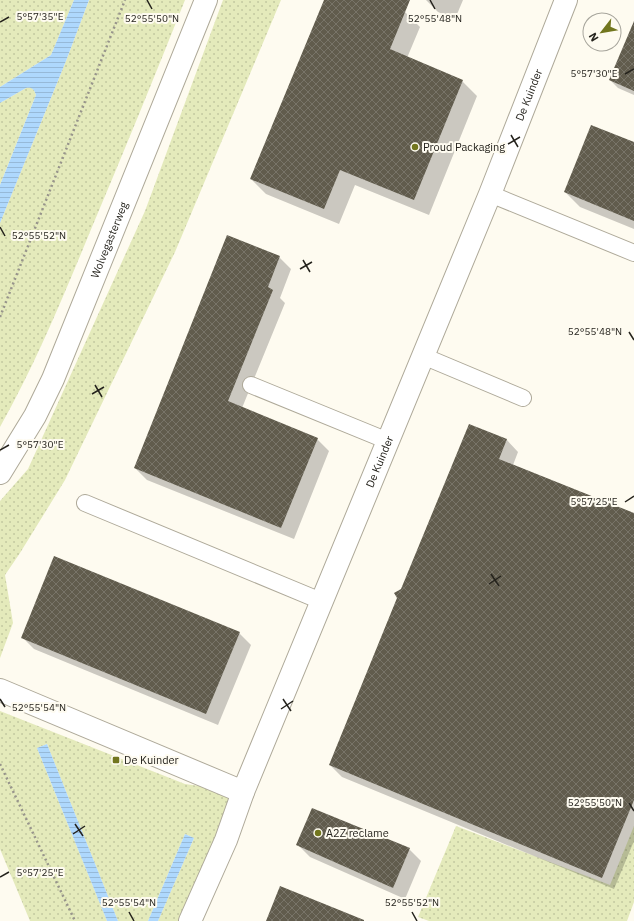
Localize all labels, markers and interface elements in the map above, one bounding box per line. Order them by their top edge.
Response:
text: 5°57'35"E [16,10,64,23]
text: 52°55'50"N [125,12,179,25]
text: 52°55'48"N [408,12,462,25]
north arrow [582,12,622,52]
text: N [585,30,601,44]
street label: De Kuinder [512,67,545,123]
text: 5°57'30"E [570,67,618,80]
place label: Proud Packaging [423,140,505,154]
marker: Proud Packaging [410,142,420,152]
street label: Wolvegasterweg [87,199,131,280]
text: 52°55'52"N [12,229,66,242]
text: 52°55'48"N [568,325,622,338]
street label: De Kuinder [363,434,396,490]
text: 5°57'30"E [16,438,64,451]
text: 5°57'25"E [570,495,618,508]
text: 52°55'54"N [12,701,66,714]
place label: De Kuinder [124,753,179,767]
marker: De Kuinder [111,755,121,765]
text: 52°55'50"N [568,796,622,809]
place label: A2Z reclame [326,826,389,840]
marker: A2Z reclame [313,828,323,838]
text: 5°57'25"E [16,866,64,879]
text: 52°55'54"N [102,896,156,909]
text: 52°55'52"N [385,896,439,909]

